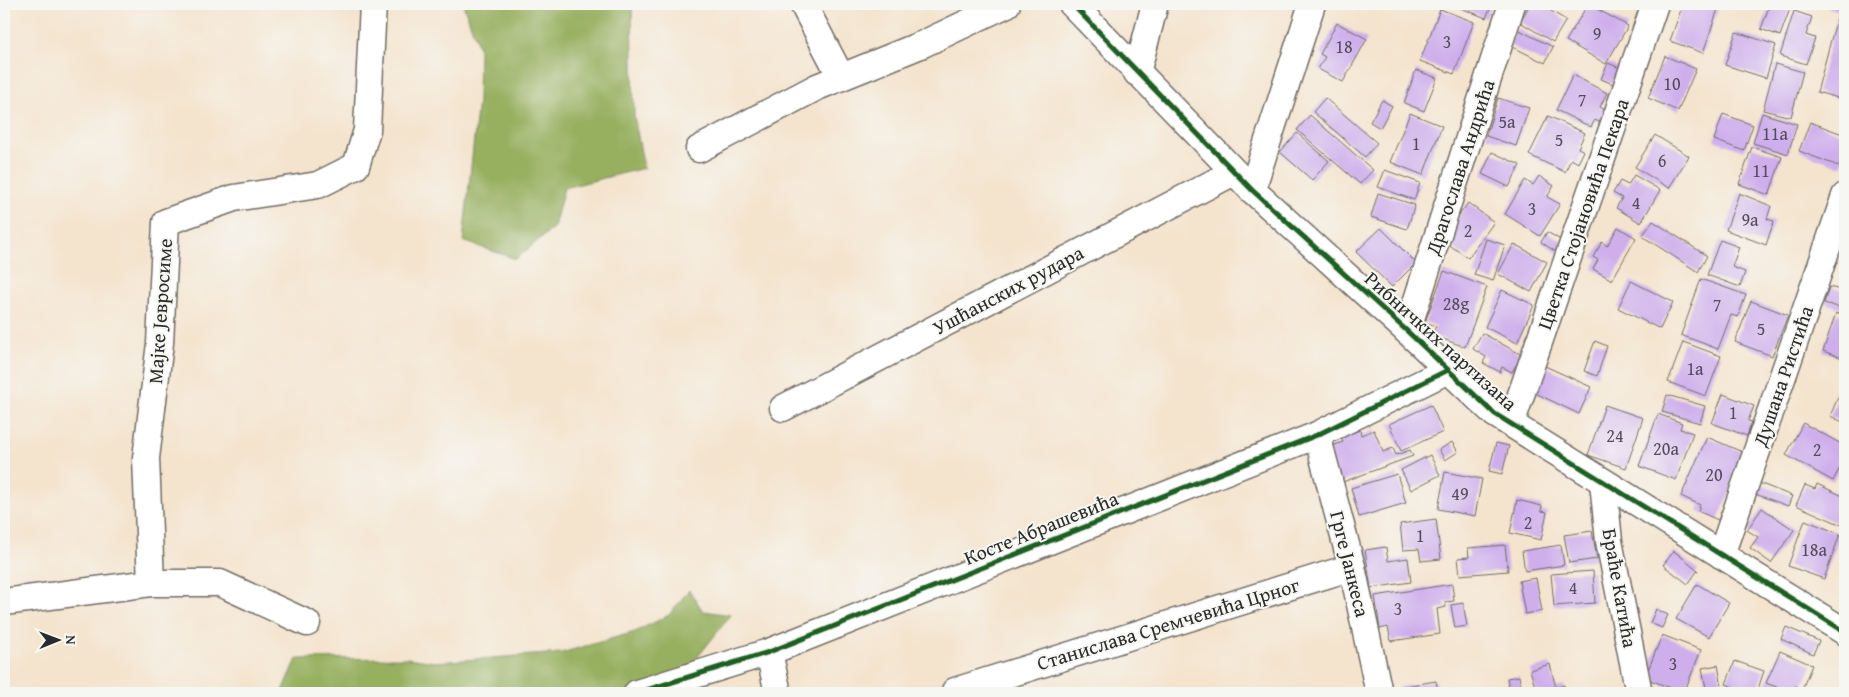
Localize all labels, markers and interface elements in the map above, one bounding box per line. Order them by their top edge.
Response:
house number: 9 [1593,20,1601,47]
house number: 3 [1443,28,1451,55]
house number: 18 [1335,33,1353,60]
house number: 10 [1663,70,1681,97]
street label: Драгослава Андрића [1417,75,1502,259]
house number: 7 [1578,86,1586,113]
street label: Цветка Стојановића Пекара [1529,94,1636,333]
house number: 5a [1498,108,1516,135]
house number: 11a [1762,120,1788,147]
house number: 5 [1555,126,1563,153]
house number: 1 [1412,130,1420,157]
house number: 6 [1658,147,1666,174]
house number: 11 [1752,157,1770,184]
house number: 4 [1632,189,1640,216]
house number: 3 [1528,195,1536,222]
house number: 9a [1741,206,1759,233]
house number: 2 [1464,217,1472,244]
street label: Мајке Јевросиме [140,237,179,385]
street label: Ушћанских рудара [927,237,1089,342]
street label: Рибничких партизана [1359,264,1524,417]
house number: 28g [1443,290,1469,317]
house number: 7 [1713,291,1721,318]
street label: Душана Ристића [1745,301,1820,451]
house number: 5 [1757,315,1765,342]
house number: 1a [1686,355,1704,382]
house number: 1 [1729,399,1737,426]
house number: 24 [1606,422,1624,449]
house number: 20a [1653,435,1679,462]
house number: 2 [1813,436,1821,463]
house number: 20 [1705,461,1723,488]
house number: 49 [1451,480,1469,507]
street label: Косте Абрашевића [959,483,1123,572]
street label: Грге Јанкеса [1323,508,1378,620]
house number: 2 [1524,509,1532,536]
house number: 1 [1416,522,1424,549]
street label: Браће Катића [1596,526,1645,650]
house number: 18a [1801,536,1827,563]
street label: Станислава Сремчевића Црног [1033,570,1303,677]
house number: 4 [1569,574,1577,601]
house number: 3 [1394,595,1402,622]
north arrow [32,614,82,664]
text: N [61,635,81,645]
house number: 3 [1669,650,1677,677]

